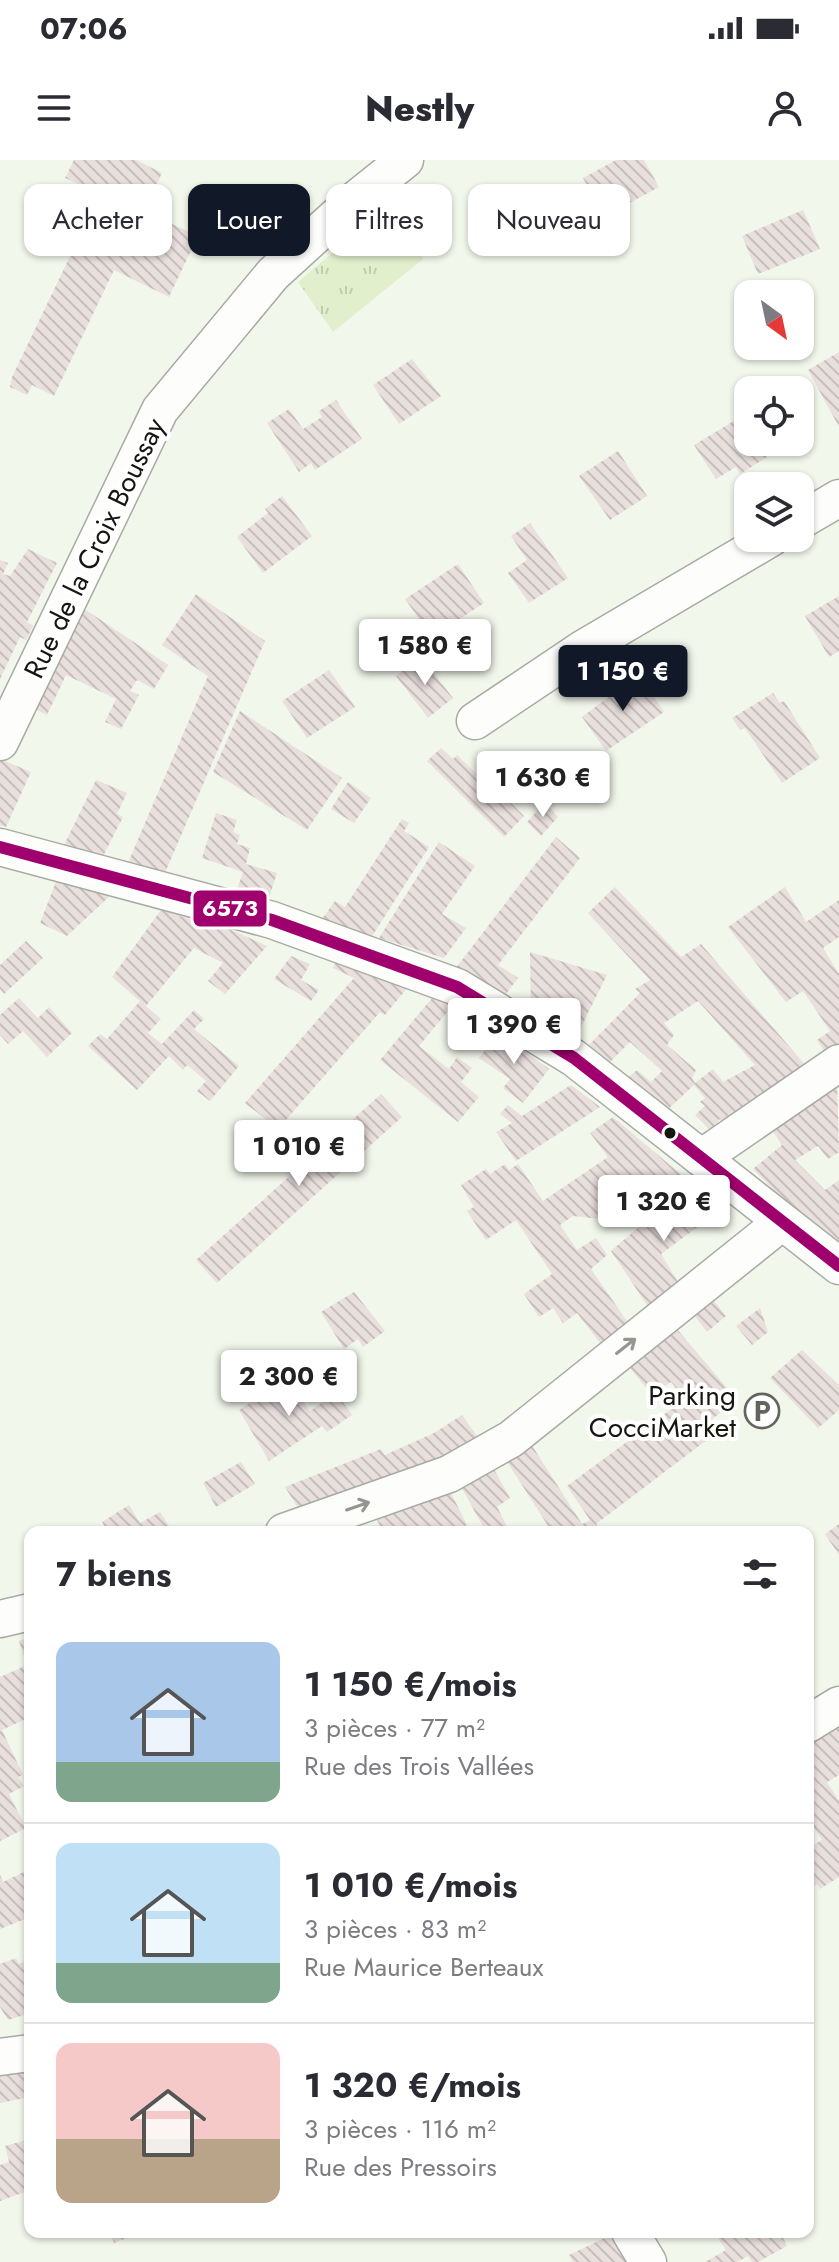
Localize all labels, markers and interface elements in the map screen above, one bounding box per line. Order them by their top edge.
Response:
text: 07:06 [40,7,128,50]
text: Nestly [365,82,474,134]
icon: menu [32,86,76,130]
icon: person [763,86,807,130]
chip: Acheter [24,184,172,256]
chip: Louer [188,184,310,256]
chip: Filtres [326,184,452,256]
chip: Nouveau [468,184,630,256]
north arrow [734,280,814,360]
map controls [734,280,814,552]
button: locate [734,376,814,456]
street label: Rue de la Croix Boussay [14,410,176,685]
button: layers [734,472,814,552]
pin: 1 580 € [351,619,499,687]
text: 1 580 € [377,626,473,664]
pin: 1 150 € [549,645,697,713]
text: 1 150 € [576,652,670,690]
pin: 1 630 € [469,751,617,819]
text: 1 630 € [495,758,591,796]
line badge: 6573 [192,889,268,928]
text: 6573 [202,892,258,924]
pin: 1 390 € [440,998,588,1066]
text: 1 390 € [466,1005,562,1043]
pin: 1 010 € [225,1120,373,1188]
unlabelled marker [662,1125,678,1141]
text: 1 010 € [252,1127,346,1165]
pin: 1 320 € [590,1175,738,1243]
text: 1 320 € [616,1182,712,1220]
one-way arrow [615,1337,636,1354]
pin: 2 300 € [215,1350,363,1418]
text: 2 300 € [239,1357,339,1395]
place label: Parking CocciMarket [589,1375,736,1448]
parking icon: Parking CocciMarket [743,1392,781,1430]
one-way arrow [345,1498,370,1513]
text: 7 biens [56,1550,172,1599]
icon: filters [738,1552,782,1596]
text: 1 150 €/mois [304,1660,517,1709]
icon: home [120,1674,216,1770]
text: 3 pièces · 77 m² [304,1709,485,1747]
text: Rue des Trois Vallées [304,1747,534,1785]
text: 1 010 €/mois [304,1861,517,1910]
icon: home [120,1875,216,1971]
text: 3 pièces · 83 m² [304,1910,486,1948]
text: Rue Maurice Berteaux [304,1948,543,1986]
text: 1 320 €/mois [304,2061,521,2110]
icon: home [120,2075,216,2171]
text: 3 pièces · 116 m² [304,2110,496,2148]
text: Rue des Pressoirs [304,2148,497,2186]

